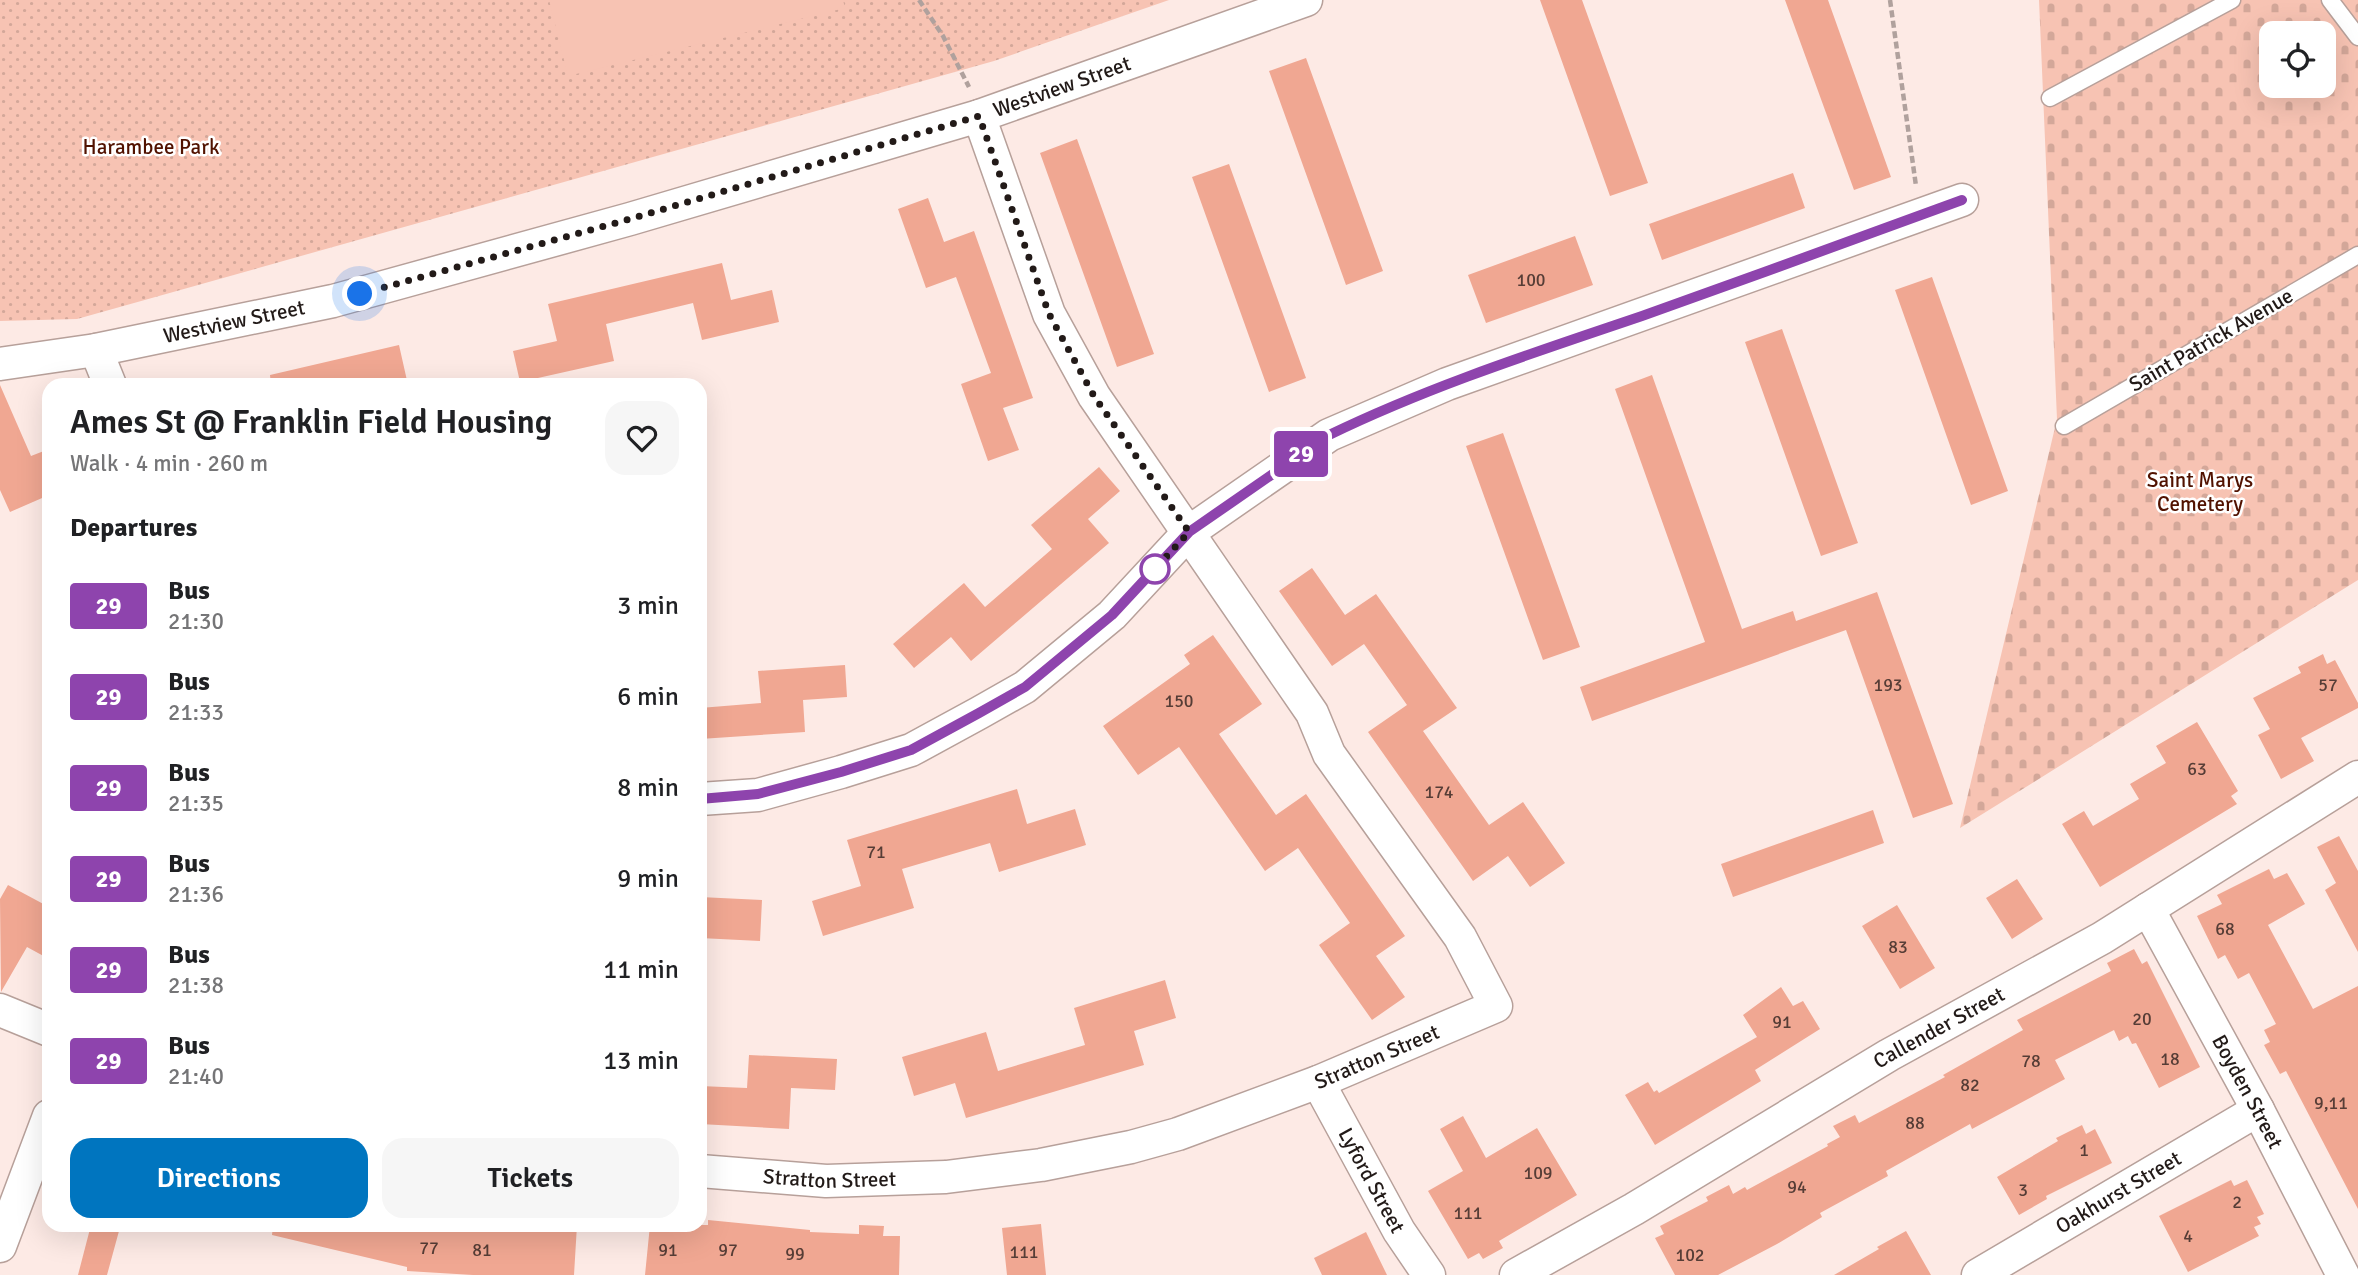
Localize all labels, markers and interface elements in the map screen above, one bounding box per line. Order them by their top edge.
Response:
map controls [2259,21,2336,98]
button: locate [2259,21,2336,98]
street label: Westview Street [990,50,1134,123]
park label: Harambee Park [83,134,220,160]
house number: 100 [1516,269,1546,291]
your location [342,276,377,311]
street label: Saint Patrick Avenue [2124,282,2298,398]
street label: Westview Street [161,294,307,349]
button: heart [605,401,679,475]
text: Ames St @ Franklin Field Housing [70,402,552,443]
line badge: 29 [1270,431,1332,477]
text: 29 [1288,439,1314,469]
text: Walk · 4 min · 260 m [70,449,268,478]
park label: Saint Marys Cemetery [2147,467,2253,517]
text: Departures [70,512,197,544]
unlabelled marker [1140,554,1170,584]
text: Bus [168,575,210,607]
text: 3 min [617,590,679,622]
text: 29 [96,591,121,621]
text: 21:30 [168,607,224,636]
text: Bus [168,666,210,698]
house number: 193 [1873,674,1903,696]
house number: 57 [2318,674,2338,696]
text: 6 min [617,681,679,713]
text: 29 [96,682,121,712]
house number: 150 [1164,690,1194,712]
text: 21:33 [168,698,224,727]
text: Bus [168,757,210,789]
house number: 63 [2187,758,2207,780]
text: 8 min [617,772,679,804]
text: 29 [96,773,121,803]
house number: 174 [1424,781,1454,803]
text: 21:35 [168,789,224,818]
house number: 71 [866,841,886,863]
text: Bus [168,848,210,880]
text: 9 min [617,863,679,895]
text: 29 [96,864,121,894]
text: 21:36 [168,880,224,909]
house number: 68 [2215,918,2235,940]
house number: 83 [1888,936,1908,958]
text: Bus [168,939,210,971]
text: 11 min [603,954,679,986]
text: 29 [96,955,121,985]
text: 21:38 [168,971,224,1000]
street label: Callender Street [1869,981,2009,1074]
house number: 20 [2132,1008,2152,1030]
house number: 91 [1772,1011,1792,1033]
street label: Stratton Street [1310,1019,1443,1095]
text: Bus [168,1030,210,1062]
street label: Boyden Street [2206,1030,2289,1153]
text: 13 min [603,1045,679,1077]
text: 29 [96,1046,121,1076]
house number: 18 [2160,1048,2180,1070]
house number: 78 [2021,1050,2041,1072]
text: 21:40 [168,1062,224,1091]
house number: 82 [1960,1074,1980,1096]
house number: 9,11 [2314,1092,2348,1114]
house number: 88 [1905,1112,1925,1134]
street label: Lyford Street [1332,1123,1411,1238]
button: Directions [70,1138,368,1218]
button: Tickets [382,1138,679,1218]
house number: 1 [2079,1139,2089,1161]
street label: Oakhurst Street [2051,1145,2186,1239]
house number: 109 [1523,1162,1553,1184]
street label: Stratton Street [762,1163,897,1194]
house number: 94 [1787,1176,1807,1198]
house number: 3 [2018,1179,2028,1201]
house number: 2 [2232,1191,2242,1213]
house number: 111 [1453,1202,1483,1224]
house number: 4 [2183,1225,2193,1247]
house number: 77 [419,1237,439,1259]
house number: 81 [472,1239,492,1261]
house number: 91 [658,1239,678,1261]
house number: 97 [718,1239,738,1261]
house number: 111 [1009,1241,1039,1263]
house number: 99 [785,1243,805,1265]
house number: 102 [1675,1244,1705,1266]

